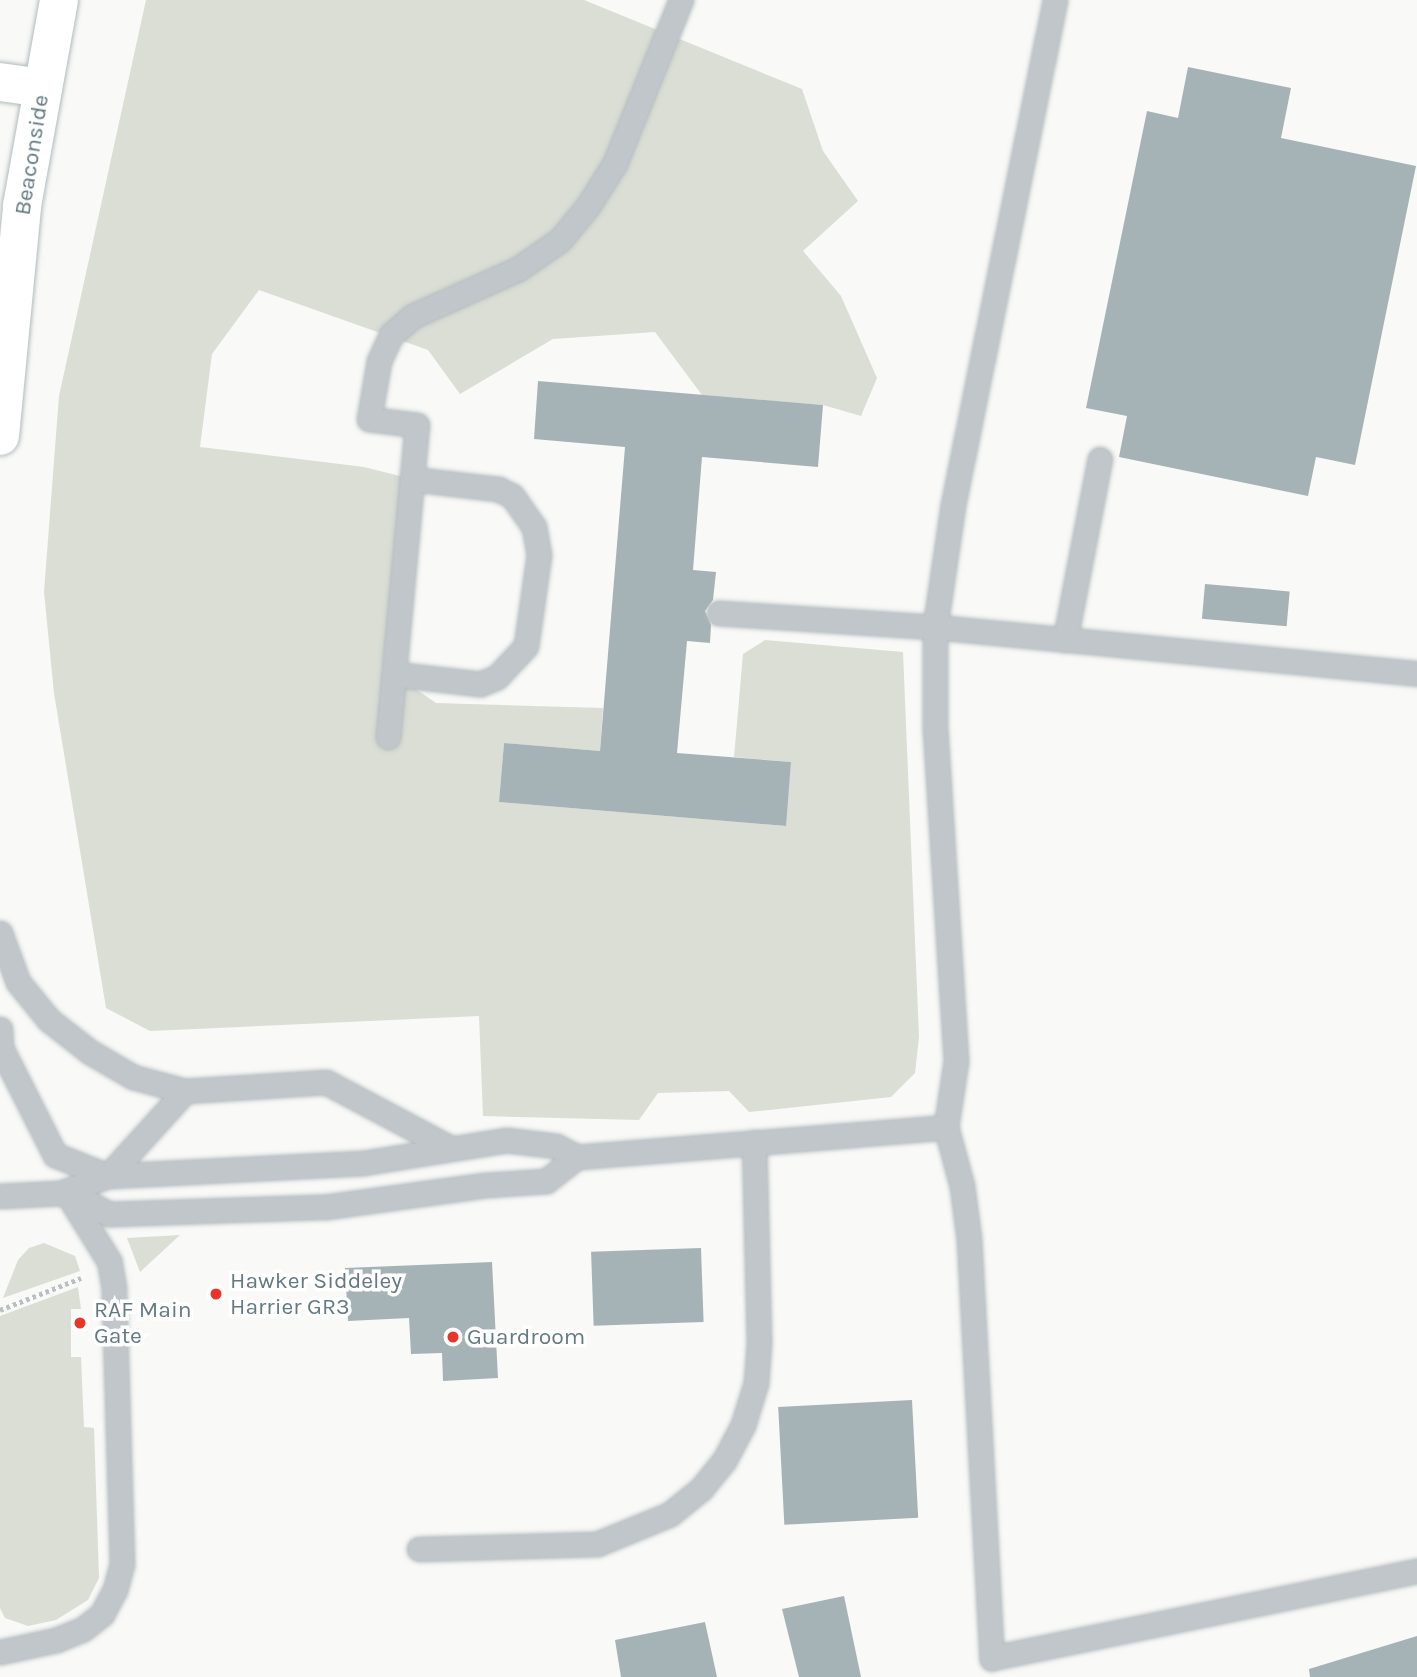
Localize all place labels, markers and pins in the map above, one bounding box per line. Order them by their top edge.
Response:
place label: Hawker Siddeley Harrier GR3 [230,1267,402,1321]
marker: Hawker Siddeley Harrier GR3 [208,1286,224,1302]
place label: RAF Main Gate [94,1296,192,1350]
marker: RAF Main Gate [72,1315,88,1331]
place label: Guardroom [467,1323,585,1351]
marker: Guardroom [445,1329,461,1345]

